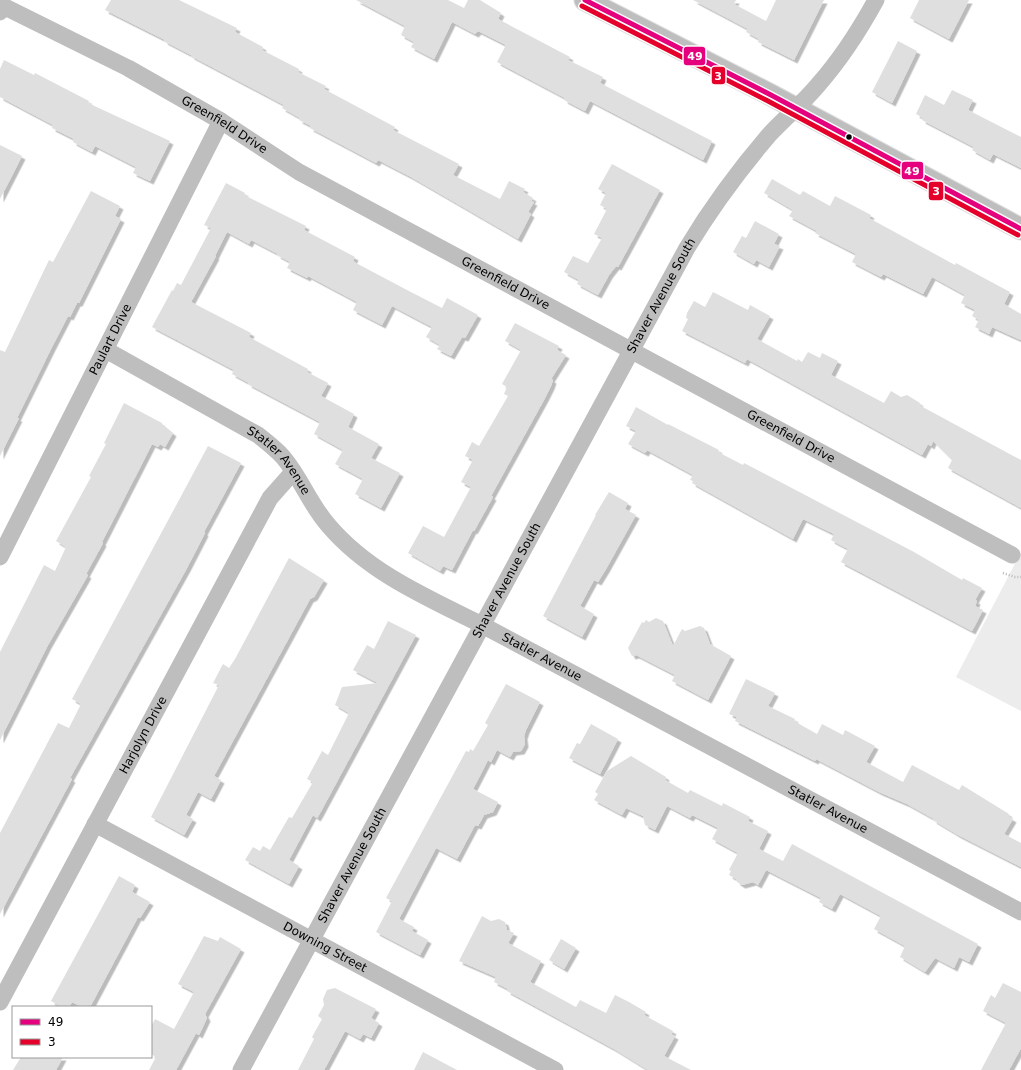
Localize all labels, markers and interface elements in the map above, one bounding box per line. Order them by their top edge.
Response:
line badge: 49 [683,46,706,66]
text: 49 [687,50,703,63]
line badge: 3 [711,66,726,85]
text: 3 [714,70,722,83]
street label: Greenfield Drive [179,93,270,156]
unlabelled marker [844,132,854,142]
line badge: 49 [901,161,924,180]
text: 49 [904,165,920,178]
line badge: 3 [928,181,944,201]
text: 3 [932,185,940,198]
street label: Shaver Avenue South [624,235,698,356]
street label: Greenfield Drive [459,254,552,312]
street label: Paulart Drive [86,301,134,377]
street label: Greenfield Drive [744,407,838,466]
street label: Statler Avenue [245,423,313,497]
street label: Shaver Avenue South [470,520,544,641]
street label: Statler Avenue [500,630,584,684]
street label: Harjolyn Drive [117,694,170,776]
street label: Statler Avenue [786,782,870,836]
street label: Shaver Avenue South [315,805,389,925]
street label: Downing Street [281,919,370,975]
legend [12,1006,152,1058]
text: 49 [48,1015,63,1029]
text: 3 [48,1035,56,1049]

